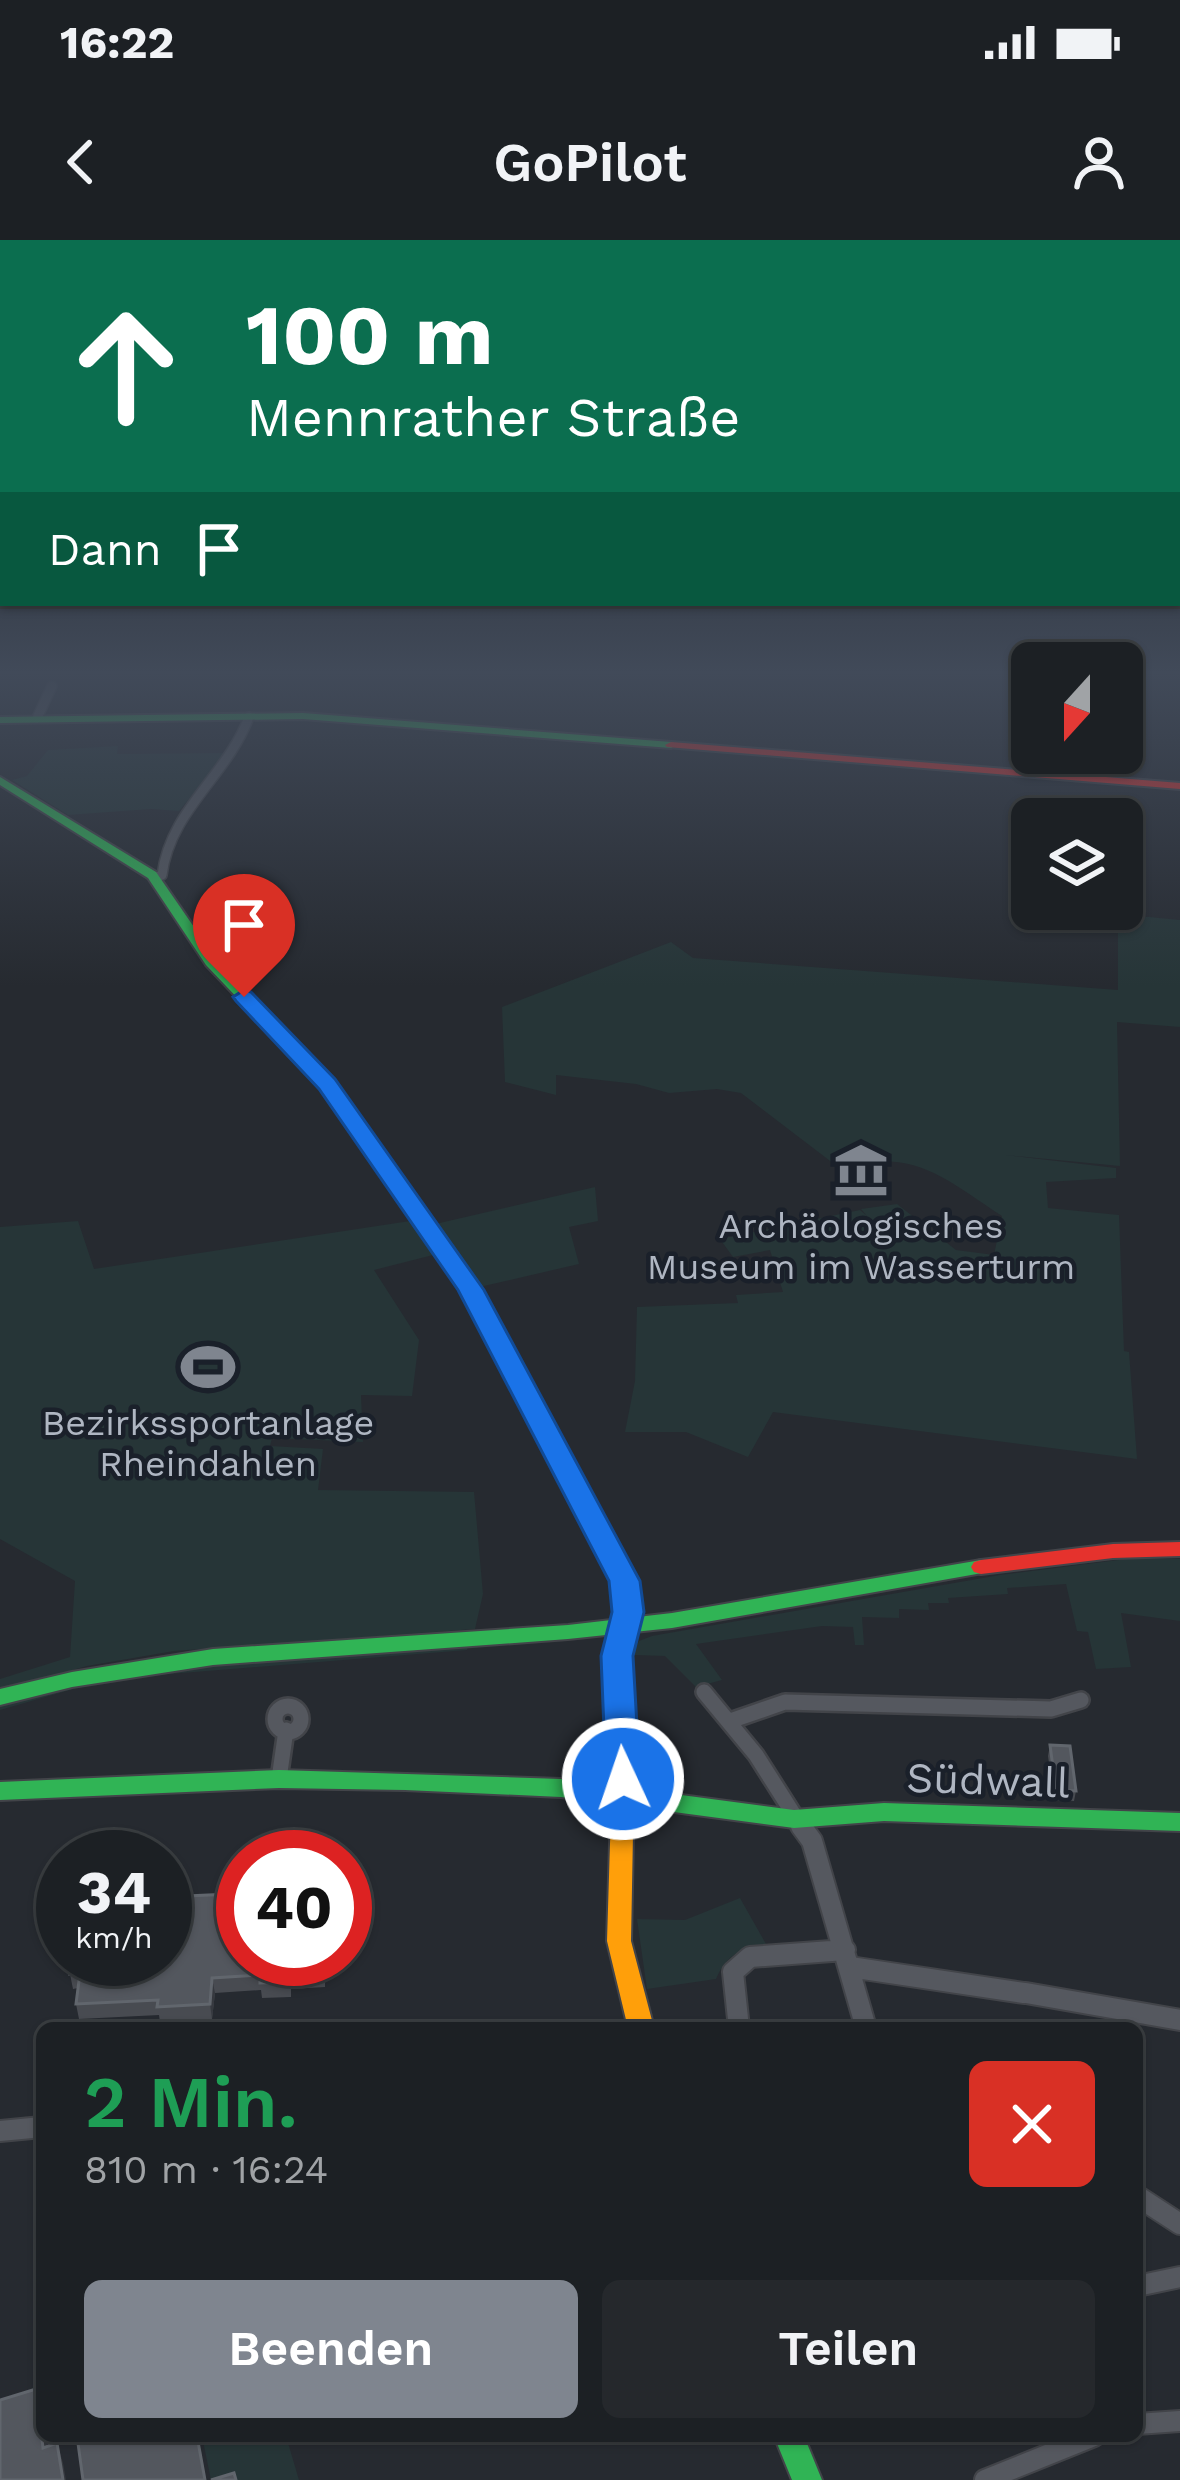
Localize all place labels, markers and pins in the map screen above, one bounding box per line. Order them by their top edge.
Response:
pin [193,874,295,997]
museum icon: Archäologisches Museum im Wasserturm [832,1141,890,1199]
place label: Archäologisches Museum im Wasserturm [647,1205,1075,1288]
sports icon: Bezirkssportanlage Rheindahlen [179,1338,237,1396]
place label: Bezirkssportanlage Rheindahlen [42,1402,374,1485]

